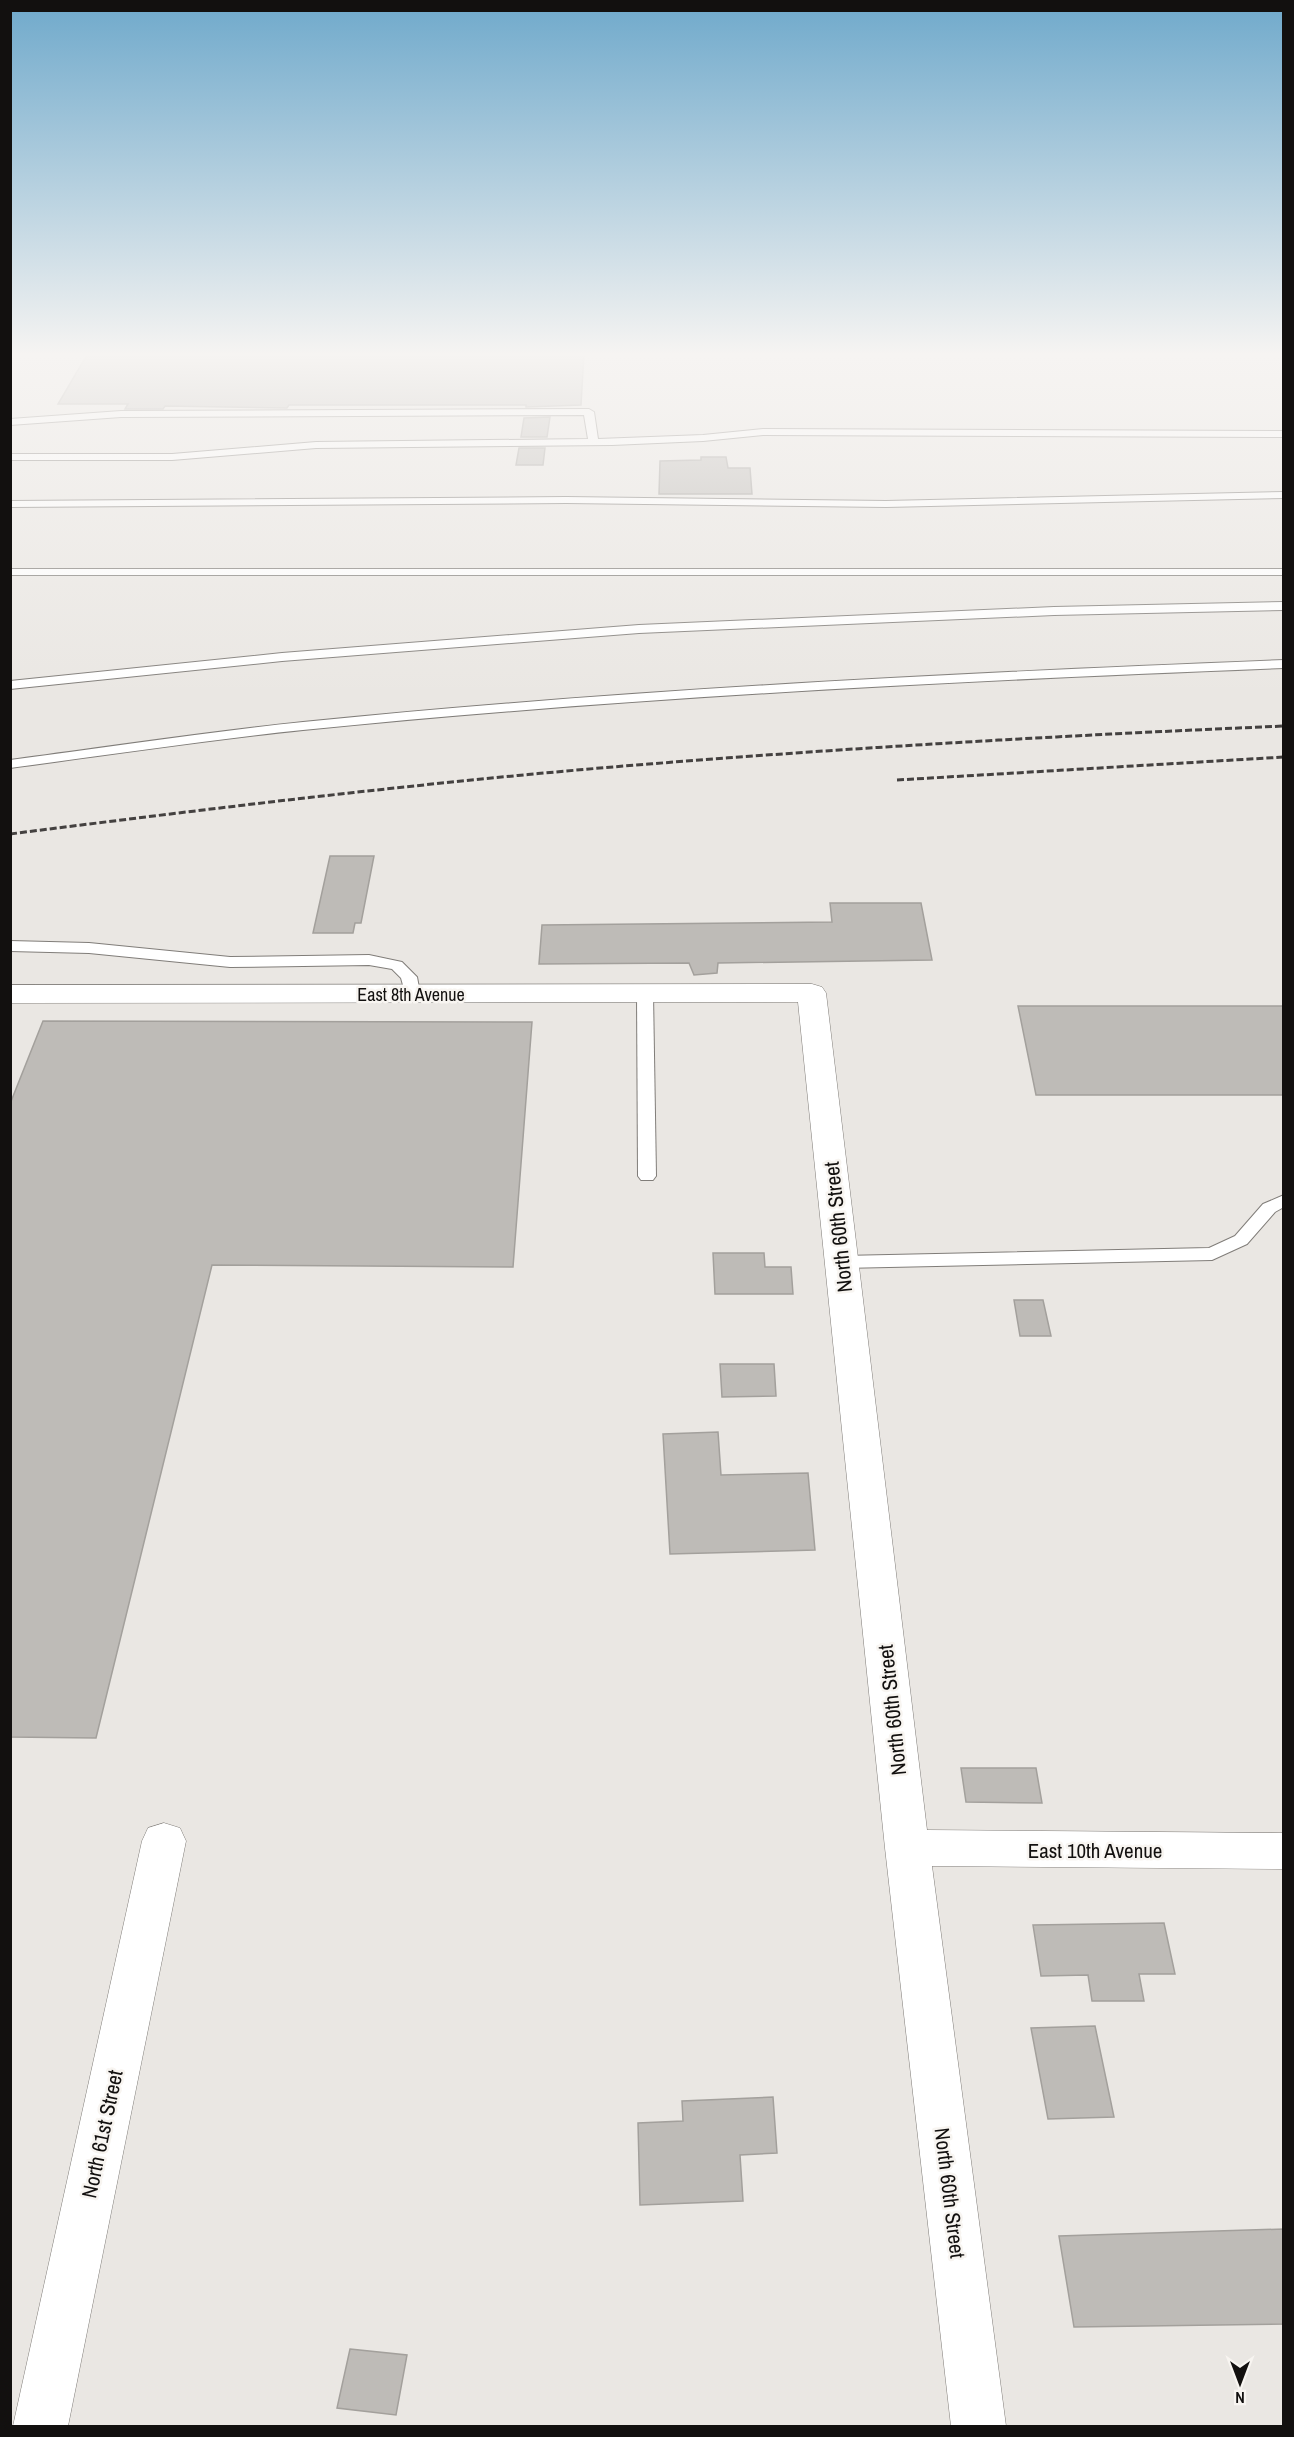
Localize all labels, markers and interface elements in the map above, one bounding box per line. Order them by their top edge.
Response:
street label: East 8th Avenue [357,982,465,1007]
street label: North 60th Street [817,1160,859,1294]
street label: North 60th Street [871,1643,913,1777]
street label: East 10th Avenue [1028,1836,1162,1865]
street label: North 61st Street [74,2067,130,2201]
street label: North 60th Street [928,2126,972,2260]
north arrow [1210,2353,1270,2413]
text: N [1235,2387,1245,2409]

